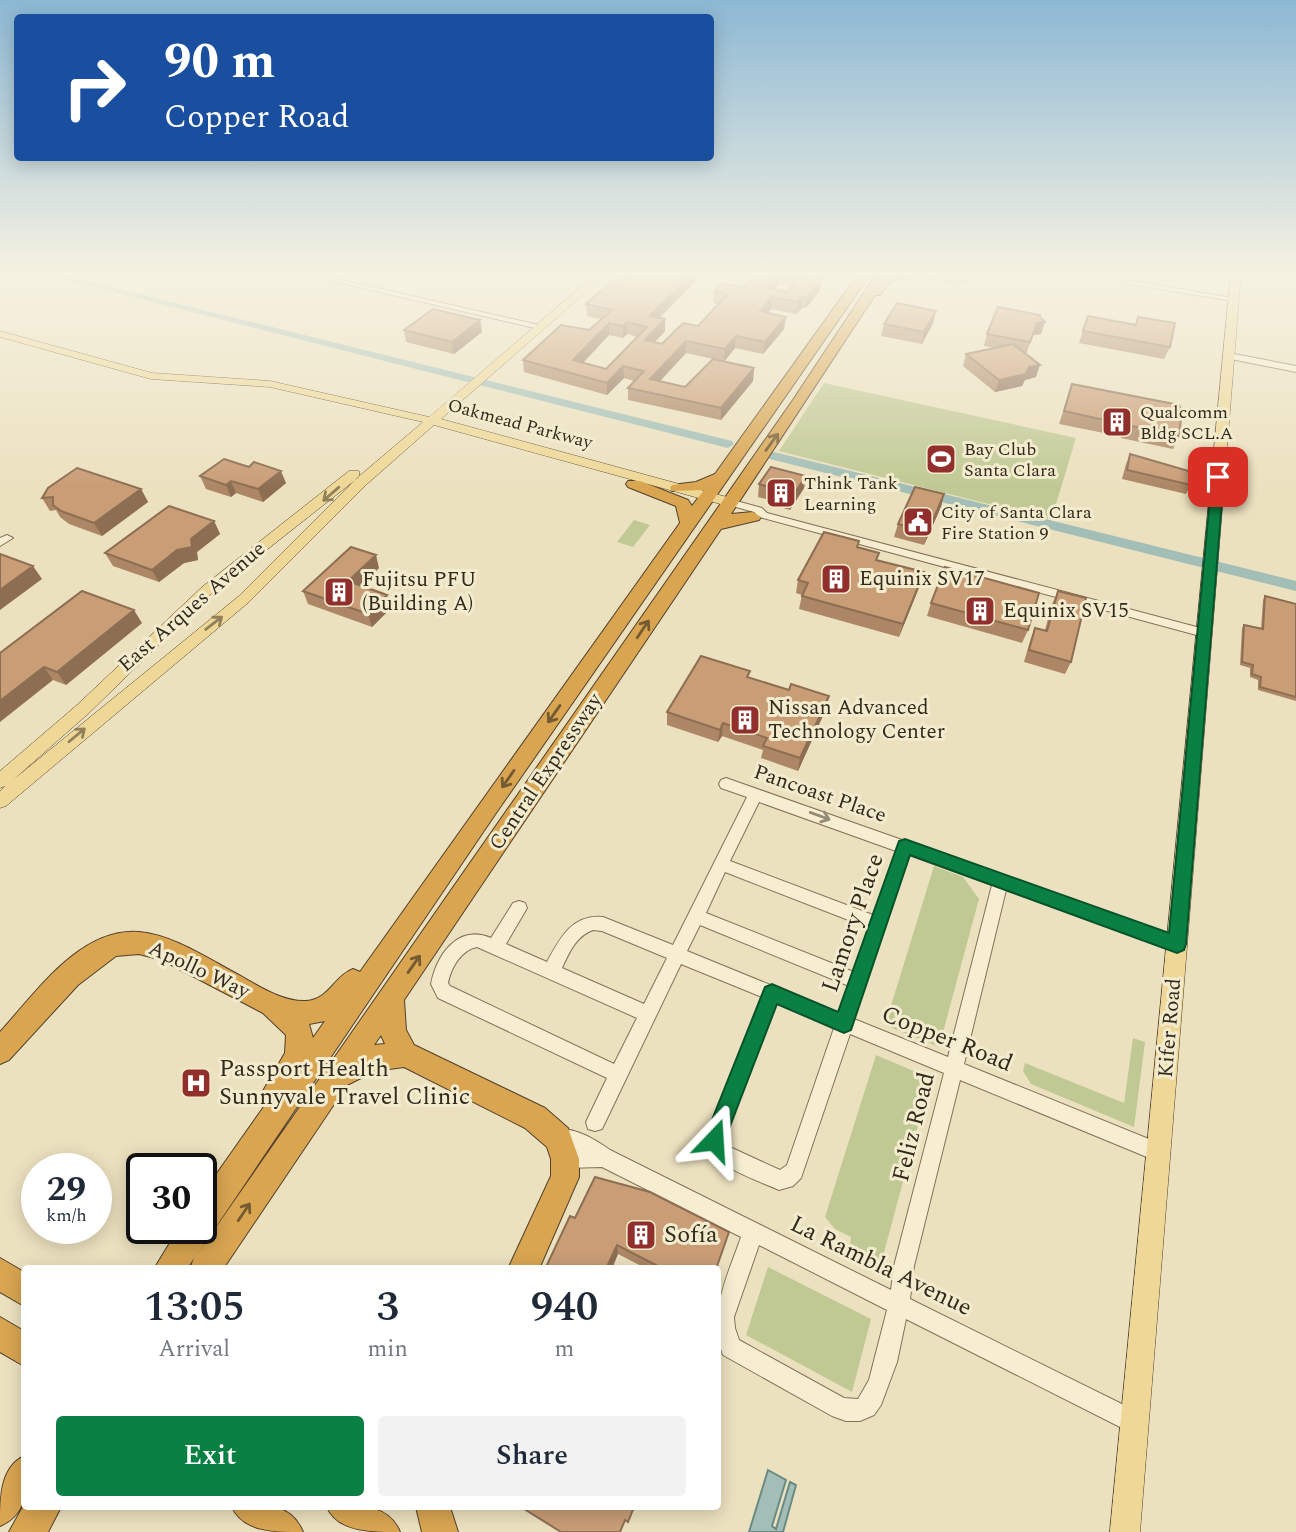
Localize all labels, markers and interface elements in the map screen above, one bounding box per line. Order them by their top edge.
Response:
text: 90 m [164,25,275,100]
icon: right [49,42,140,133]
text: Copper Road [164,93,349,142]
street label: Oakmead Parkway [445,392,597,457]
place label: Qualcomm Bldg SCL.A [1140,399,1233,447]
building icon: Qualcomm Bldg SCL.A [1100,405,1134,439]
one-way arrow [764,433,779,452]
place label: Bay Club Santa Clara [964,436,1056,484]
sports icon: Bay Club Santa Clara [924,442,958,476]
pin [1188,447,1248,507]
icon: arrive [1199,458,1237,496]
place label: Think Tank Learning [804,470,898,518]
building icon: Think Tank Learning [764,476,798,510]
one-way arrow [322,486,340,502]
place label: City of Santa Clara Fire Station 9 [941,499,1092,547]
public building icon: City of Santa Clara Fire Station 9 [901,505,935,539]
street label: East Arques Avenue [111,534,273,680]
building icon: Equinix SV17 [819,562,853,596]
place label: Equinix SV17 [859,563,985,595]
place label: Fujitsu PFU (Building A) [362,564,476,620]
building icon: Fujitsu PFU (Building A) [322,575,356,609]
building icon: Equinix SV15 [963,594,997,628]
place label: Equinix SV15 [1003,595,1129,627]
one-way arrow [205,616,223,631]
one-way arrow [636,620,650,639]
street label: Central Expressway [481,686,611,857]
place label: Nissan Advanced Technology Center [768,692,945,748]
building icon: Nissan Advanced Technology Center [728,703,762,737]
one-way arrow [547,704,561,723]
one-way arrow [68,727,86,743]
street label: Pancoast Place [749,756,891,832]
one-way arrow [500,769,515,788]
one-way arrow [808,811,830,823]
street label: Lamory Place [812,849,894,997]
street label: Apollo Way [143,933,256,1008]
one-way arrow [407,955,421,974]
street label: Kifer Road [1150,977,1190,1079]
street label: Copper Road [876,996,1018,1082]
place label: Passport Health Sunnyvale Travel Clinic [219,1051,470,1115]
hospital icon: Passport Health Sunnyvale Travel Clinic [179,1066,213,1100]
street label: Feliz Road [883,1068,945,1186]
position arrow [677,1103,751,1177]
speed limit sign: 30 [126,1153,217,1244]
text: 29 [47,1163,86,1216]
text: km/h [46,1202,87,1229]
one-way arrow [237,1203,251,1222]
street label: La Rambla Avenue [784,1206,978,1326]
place label: Sofía [664,1217,718,1253]
building icon: Sofía [624,1218,658,1252]
text: 13:05 [144,1276,245,1339]
text: 3 [376,1276,399,1339]
text: 940 [531,1276,598,1339]
text: Arrival [158,1332,230,1367]
text: min [368,1332,408,1367]
text: m [555,1332,574,1367]
button: Exit [56,1416,364,1496]
button: Share [378,1416,686,1496]

